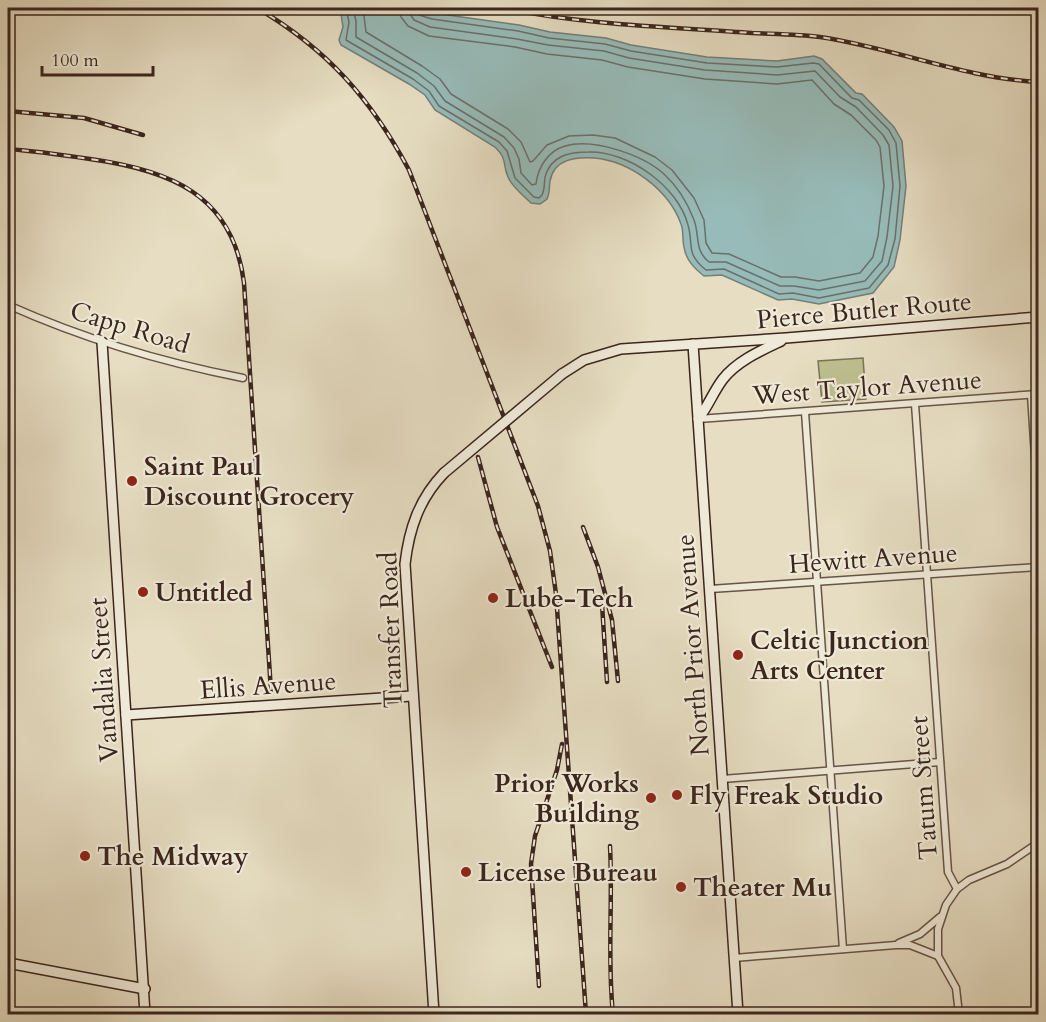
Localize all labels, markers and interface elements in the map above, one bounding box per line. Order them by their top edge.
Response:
scale bar [42,39,153,77]
text: 100 m [51,48,99,73]
street label: Pierce Butler Route [755,284,973,337]
street label: Capp Road [66,293,194,362]
street label: West Taylor Avenue [750,362,983,413]
place label: Saint Paul Discount Grocery [144,449,354,514]
marker: Saint Paul Discount Grocery [125,474,139,488]
street label: North Prior Avenue [667,533,718,757]
street label: Hewitt Avenue [787,535,959,582]
street label: Transfer Road [370,551,411,709]
place label: Untitled [155,575,253,610]
place label: Lube-Tech [505,581,633,616]
marker: Untitled [136,585,150,599]
marker: Lube-Tech [486,591,500,605]
street label: Vandalia Street [80,596,127,763]
place label: Celtic Junction Arts Center [750,623,929,688]
marker: Celtic Junction Arts Center [731,648,745,662]
street label: Ellis Avenue [199,663,337,708]
street label: Tatum Street [901,715,946,861]
place label: Prior Works Building [494,766,639,831]
place label: Fly Freak Studio [689,778,883,813]
marker: Fly Freak Studio [670,788,684,802]
marker: Prior Works Building [644,791,658,805]
place label: The Midway [97,839,249,874]
marker: The Midway [78,849,92,863]
place label: License Bureau [478,855,658,890]
marker: License Bureau [459,865,473,879]
place label: Theater Mu [693,870,832,905]
marker: Theater Mu [674,880,688,894]

